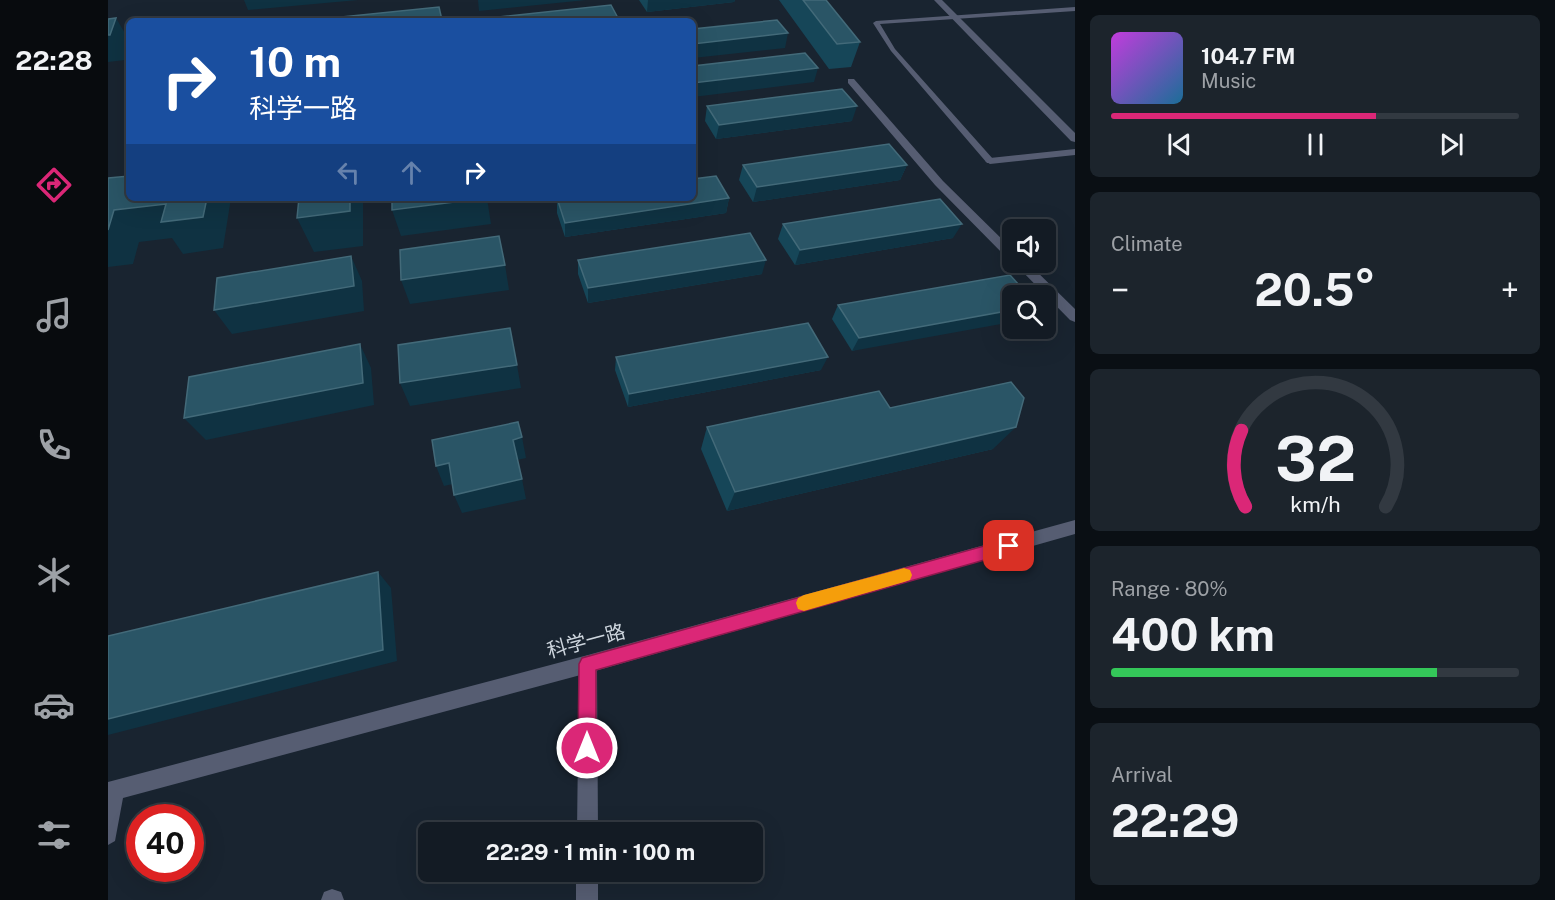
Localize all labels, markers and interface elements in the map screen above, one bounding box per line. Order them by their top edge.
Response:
text: 10 m [249,37,341,86]
icon: right [150,42,228,120]
text: 104.7 FM [1201,43,1296,69]
text: 22:28 [15,44,93,76]
text: Music [1201,69,1256,93]
text: 科学一路 [249,92,357,124]
icon: previous [1163,128,1196,161]
icon: pause [1299,128,1332,161]
icon: next [1435,128,1468,161]
icon: left [332,156,365,189]
icon: ahead [395,156,428,189]
icon: right [458,156,491,189]
icon: directions [33,164,75,206]
map controls [1002,219,1056,339]
button: sound [1002,219,1056,273]
text: Climate [1111,232,1183,256]
text: 20.5° [1254,263,1376,316]
text: − [1111,271,1129,309]
text: + [1501,271,1519,309]
button: search [1002,285,1056,339]
icon: music [33,294,75,336]
text: 32 [1274,422,1356,495]
icon: phone [33,424,75,466]
text: km/h [1290,492,1340,517]
pin [983,520,1034,571]
icon: arrive [992,529,1025,562]
icon: climate [33,554,75,596]
text: Range · 80% [1111,577,1228,601]
text: 400 km [1111,608,1275,661]
street label: 科学一路 [544,619,628,663]
icon: car [33,684,75,726]
position arrow [555,716,619,780]
text: Arrival [1111,763,1173,787]
text: 22:29 [1111,794,1239,847]
speed limit sign: 40 [126,804,204,882]
icon: filters [33,814,75,856]
text: 22:29 · 1 min · 100 m [486,839,695,865]

